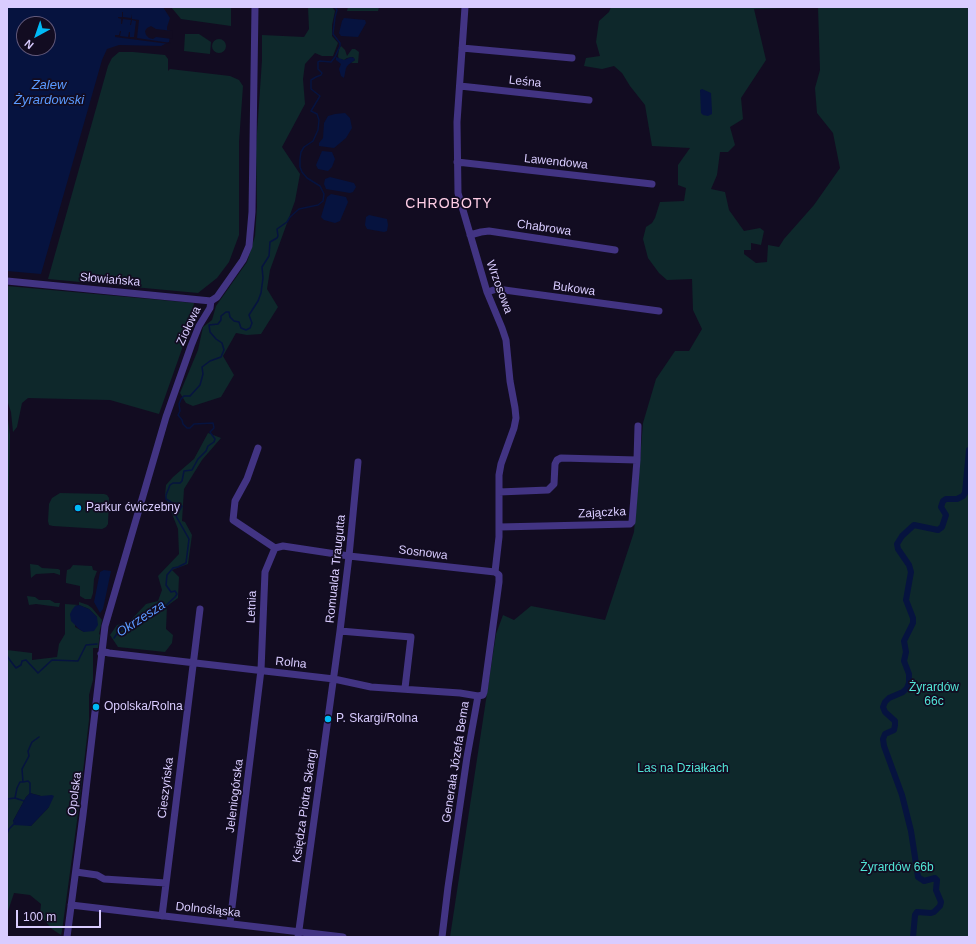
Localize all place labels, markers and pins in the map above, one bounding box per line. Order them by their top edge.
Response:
place label: Parkur ćwiczebny [86,501,180,515]
marker: Parkur ćwiczebny [73,503,83,513]
place label: Opolska/Rolna [104,700,183,714]
marker: Opolska/Rolna [91,702,101,712]
place label: P. Skargi/Rolna [336,712,418,726]
marker: P. Skargi/Rolna [323,714,333,724]

